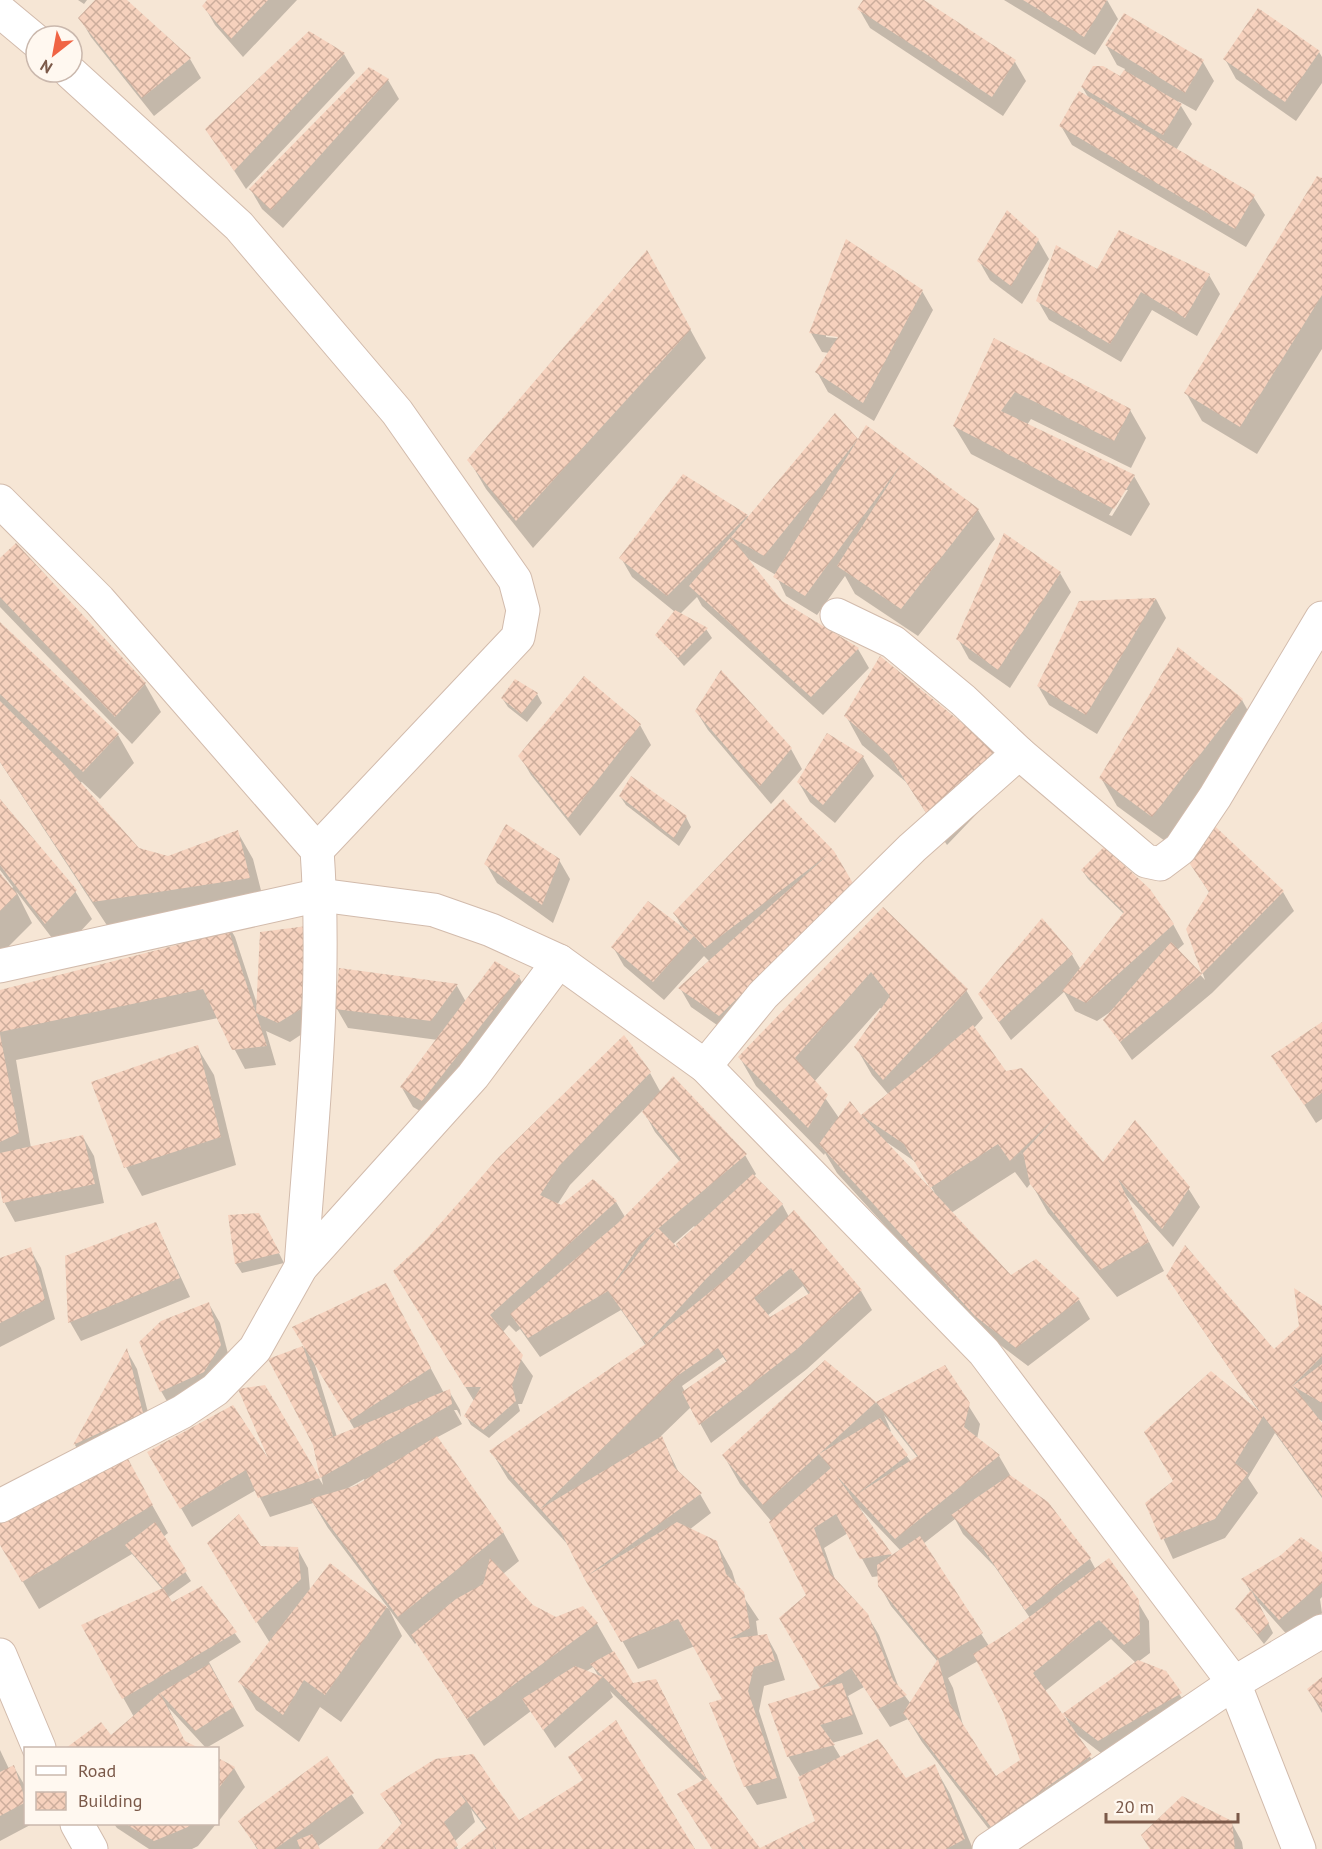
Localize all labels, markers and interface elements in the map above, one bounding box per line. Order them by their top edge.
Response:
north arrow [24,24,84,84]
text: N [37,56,56,78]
legend [24,1747,219,1825]
text: Road [78,1759,116,1782]
scale bar [1106,1786,1238,1824]
text: Building [78,1789,142,1812]
text: 20 m [1115,1795,1154,1818]

